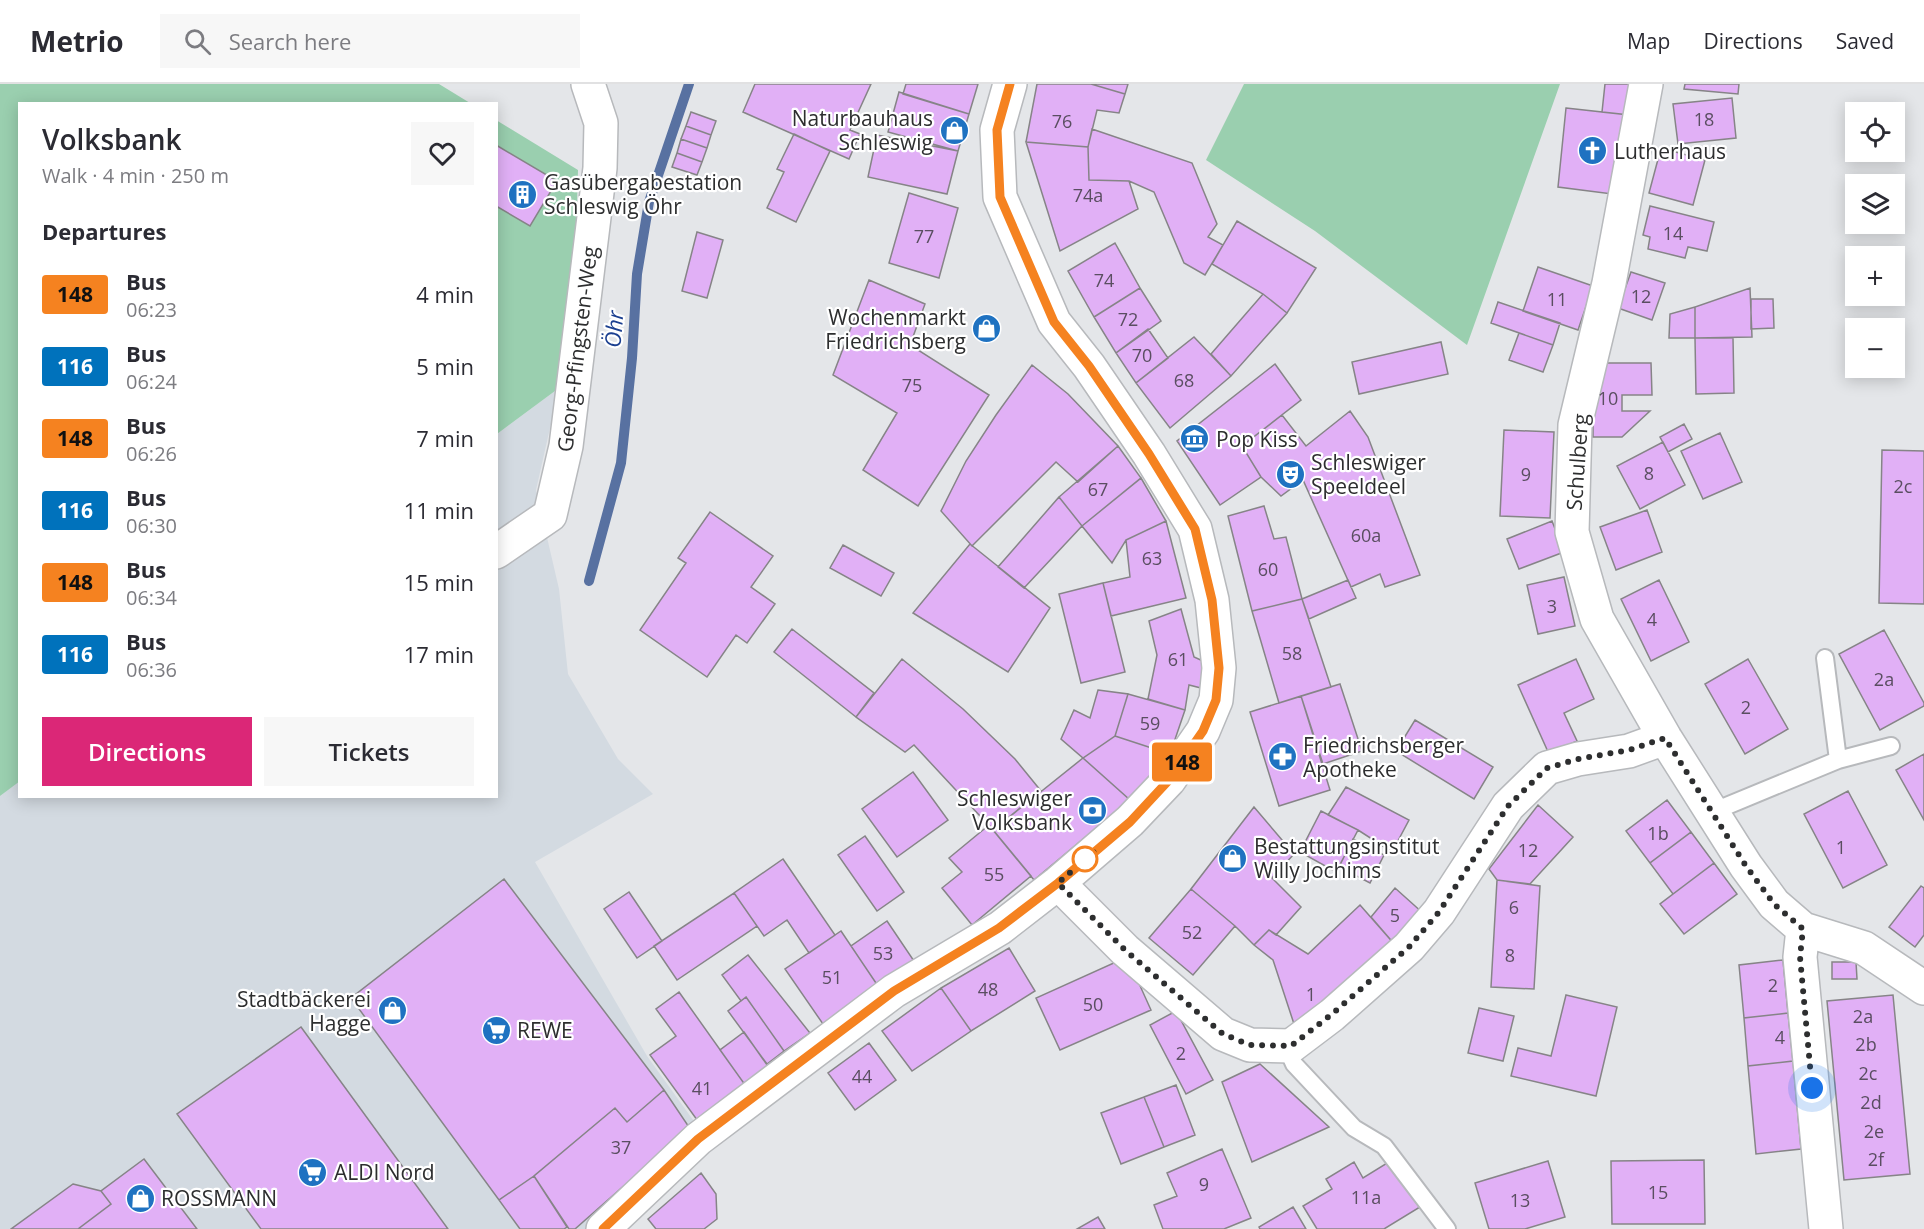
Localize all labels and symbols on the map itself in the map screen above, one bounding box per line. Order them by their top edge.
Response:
place label: Naturbauhaus Schleswig [792,104,933,156]
house number: 18 [1694,107,1714,131]
house number: 76 [1052,109,1072,133]
shop icon: Naturbauhaus Schleswig [938,114,970,146]
church icon: Lutherhaus [1577,135,1609,167]
place label: Lutherhaus [1614,137,1726,165]
place label: Gasübergabestation Schleswig Öhr [544,168,742,220]
building icon: Gasübergabestation Schleswig Öhr [507,178,539,210]
house number: 74a [1073,183,1103,207]
house number: 14 [1663,221,1683,245]
house number: 77 [914,224,934,248]
street label: Georg-Pfingsten-Weg [550,244,604,454]
house number: 74 [1094,268,1114,292]
house number: 12 [1631,284,1651,308]
house number: 11 [1547,287,1567,311]
place label: Wochenmarkt Friedrichsberg [825,303,966,355]
house number: 72 [1118,307,1138,331]
water label: Öhr [596,308,630,349]
shop icon: Wochenmarkt Friedrichsberg [971,313,1003,345]
house number: 70 [1132,343,1152,367]
house number: 68 [1174,368,1194,392]
house number: 75 [902,373,922,397]
house number: 10 [1598,386,1618,410]
street label: Schulberg [1560,413,1594,511]
museum icon: Pop Kiss [1179,423,1211,455]
place label: Pop Kiss [1216,425,1298,453]
place label: Schleswiger Speeldeel [1311,448,1426,500]
theatre icon: Schleswiger Speeldeel [1274,458,1306,490]
house number: 8 [1644,461,1654,485]
house number: 9 [1521,462,1531,486]
house number: 2c [1894,474,1913,498]
house number: 67 [1088,477,1108,501]
house number: 60a [1351,523,1381,547]
house number: 63 [1142,546,1162,570]
house number: 60 [1258,557,1278,581]
house number: 3 [1547,594,1557,618]
house number: 4 [1647,607,1657,631]
house number: 58 [1282,641,1302,665]
house number: 61 [1168,647,1188,671]
house number: 2a [1874,667,1894,691]
house number: 2 [1741,695,1751,719]
house number: 59 [1140,711,1160,735]
place label: Friedrichsberger Apotheke [1303,731,1465,783]
pharmacy icon: Friedrichsberger Apotheke [1266,741,1298,773]
line badge: 148 [1148,742,1216,782]
place label: Schleswiger Volksbank [957,784,1072,836]
bank icon: Schleswiger Volksbank [1077,794,1109,826]
house number: 1b [1647,821,1669,845]
place label: Bestattungsinstitut Willy Jochims [1254,832,1439,884]
house number: 1 [1836,835,1846,859]
house number: 12 [1518,838,1538,862]
shop icon: Bestattungsinstitut Willy Jochims [1217,842,1249,874]
unlabelled marker [1072,846,1098,872]
house number: 55 [984,862,1004,886]
house number: 6 [1509,895,1519,919]
house number: 5 [1390,903,1400,927]
house number: 52 [1182,920,1202,944]
house number: 53 [873,941,893,965]
house number: 8 [1505,943,1515,967]
house number: 51 [822,965,842,989]
house number: 2 [1768,973,1778,997]
house number: 48 [978,977,998,1001]
house number: 1 [1306,982,1316,1006]
place label: Stadtbäckerei Hagge [237,985,371,1037]
house number: 50 [1083,992,1103,1016]
shop icon: Stadtbäckerei Hagge [376,995,408,1027]
house number: 2a [1853,1004,1873,1028]
supermarket icon: REWE [480,1014,512,1046]
place label: REWE [517,1016,573,1044]
house number: 4 [1775,1025,1785,1049]
house number: 2b [1855,1032,1877,1056]
house number: 2 [1176,1041,1186,1065]
house number: 2c [1859,1061,1878,1085]
house number: 44 [852,1064,872,1088]
your location [1797,1073,1827,1103]
house number: 41 [692,1076,712,1100]
house number: 2d [1860,1090,1882,1114]
house number: 2e [1864,1119,1884,1143]
house number: 37 [611,1135,631,1159]
house number: 2f [1868,1147,1885,1171]
supermarket icon: ALDI Nord [297,1156,329,1188]
place label: ALDI Nord [334,1158,435,1186]
house number: 9 [1199,1172,1209,1196]
house number: 15 [1648,1180,1668,1204]
shop icon: ROSSMANN [124,1182,156,1214]
place label: ROSSMANN [161,1184,277,1212]
house number: 11a [1351,1185,1381,1209]
house number: 13 [1510,1188,1530,1212]

